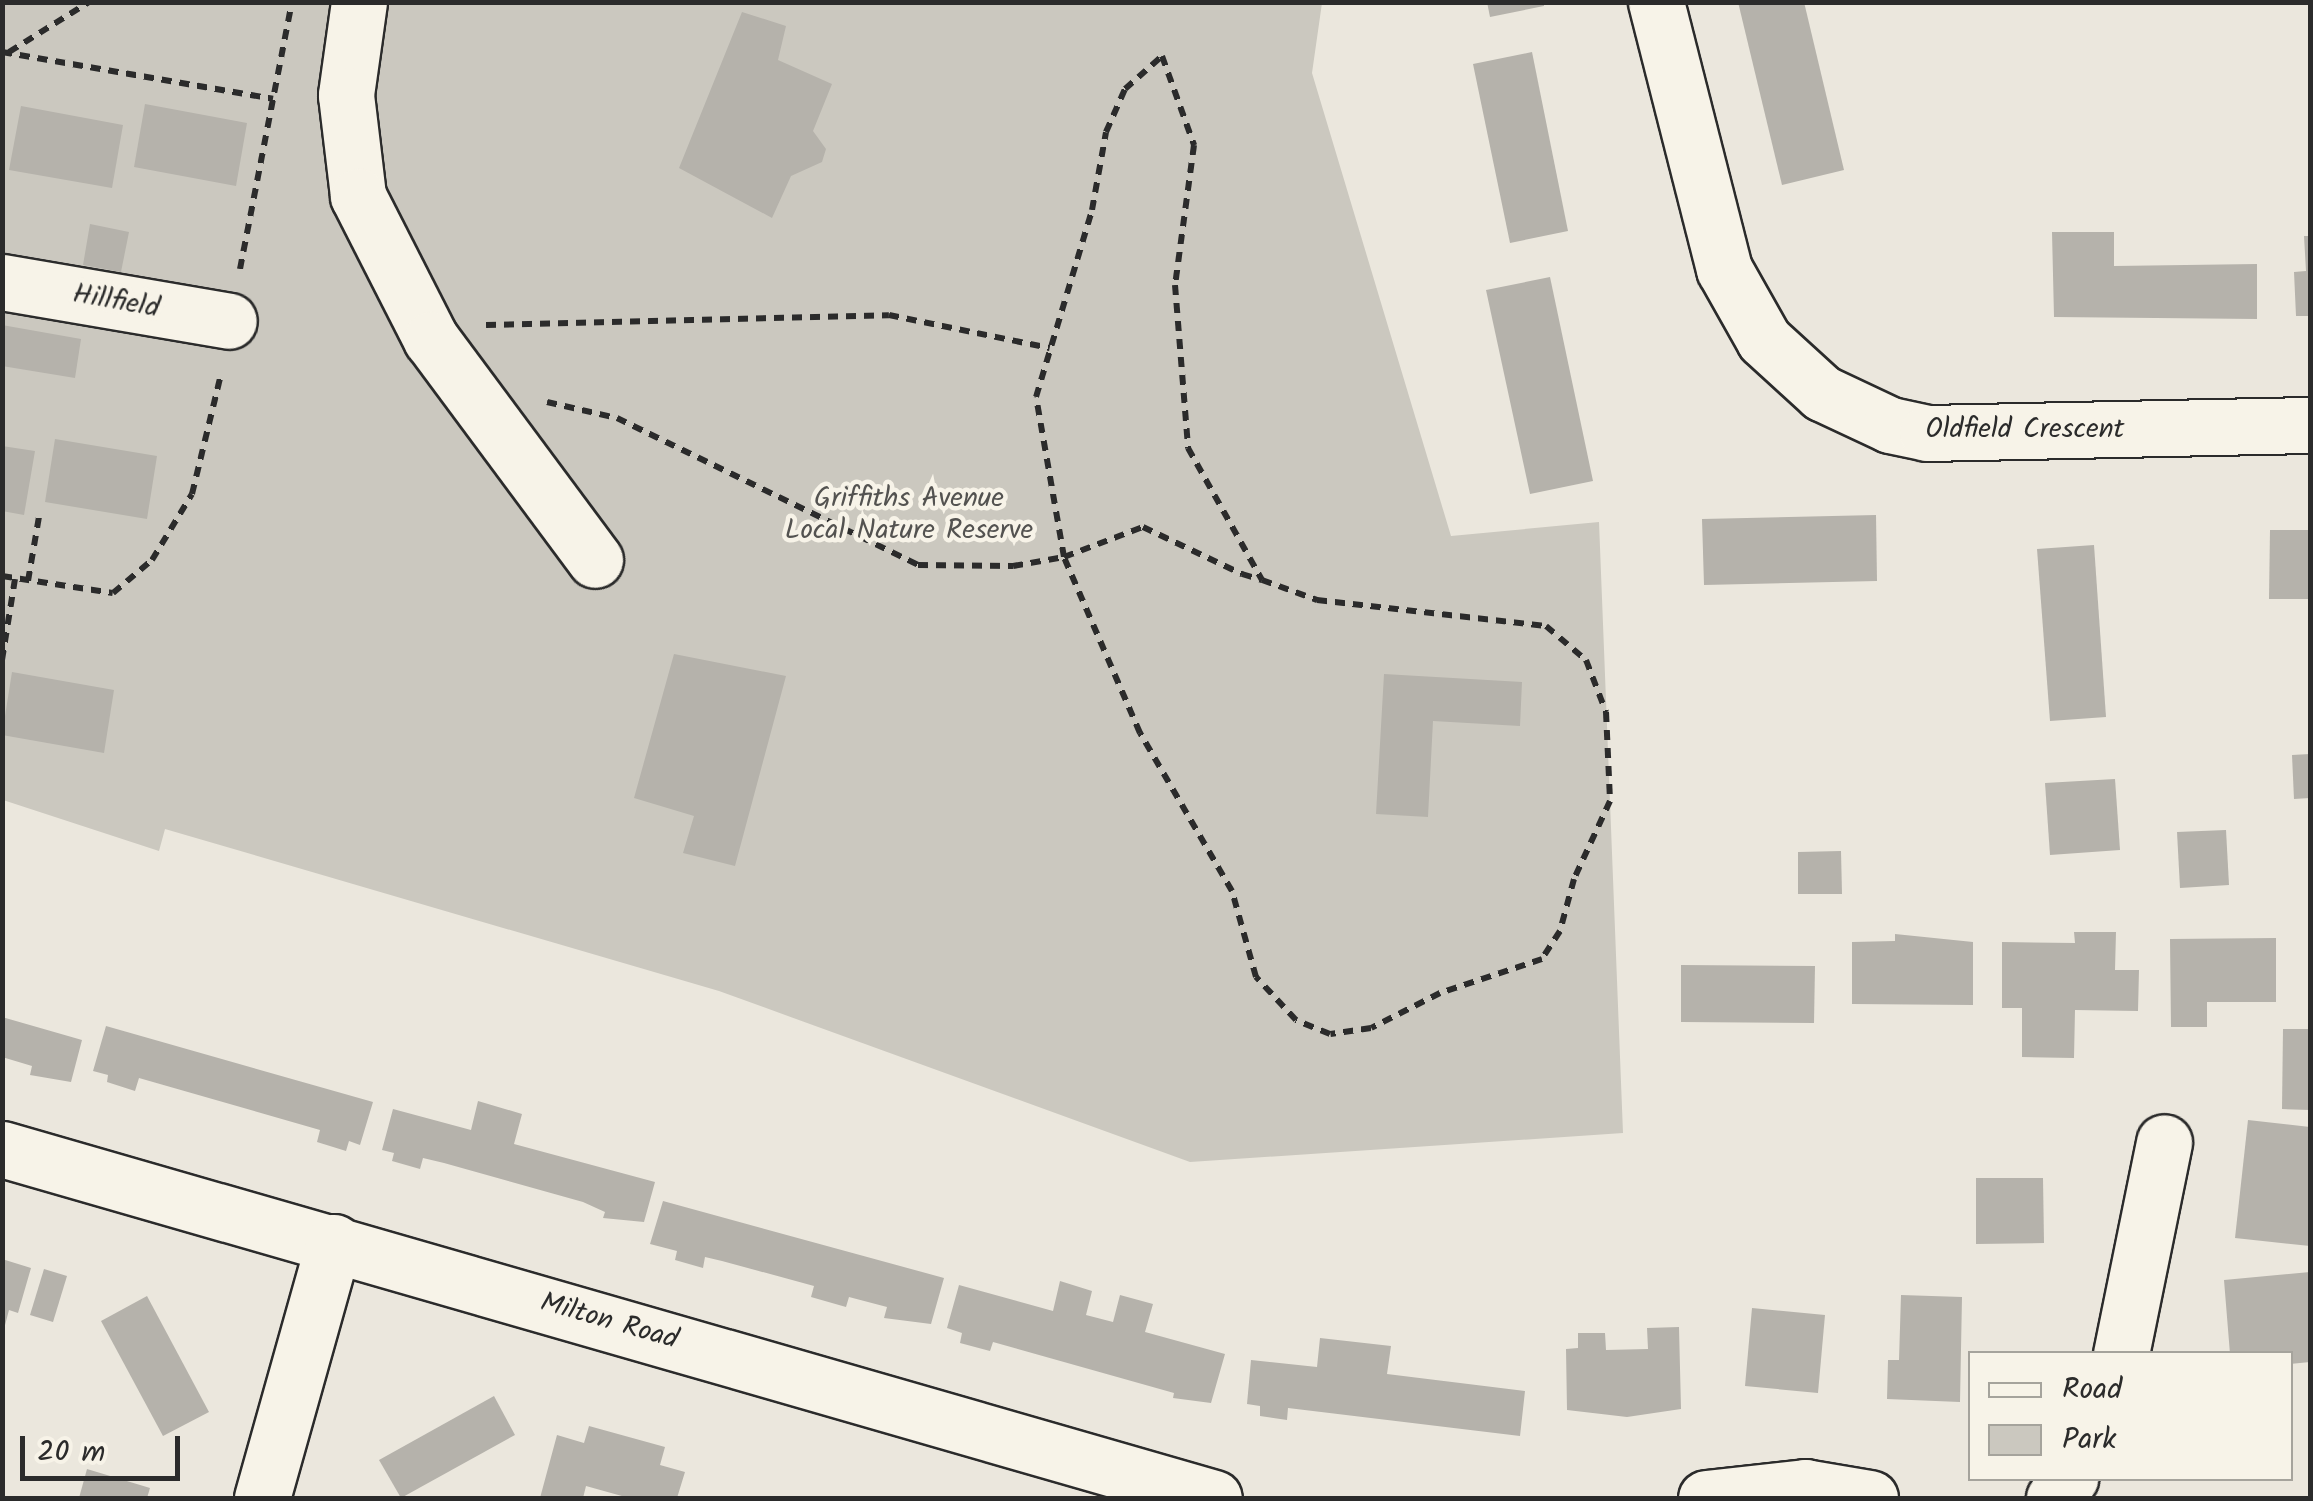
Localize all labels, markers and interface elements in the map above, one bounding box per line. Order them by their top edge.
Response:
street label: Hillfield [70,278,162,326]
street label: Oldfield Crescent [1926,413,2124,447]
park label: Griffiths Avenue Local Nature Reserve [785,482,1033,548]
street label: Milton Road [536,1286,682,1358]
legend [1968,1351,2293,1481]
text: Road [2062,1366,2122,1414]
scale bar [25,1416,185,1478]
text: Park [2062,1416,2116,1464]
text: 20 m [37,1429,105,1477]

